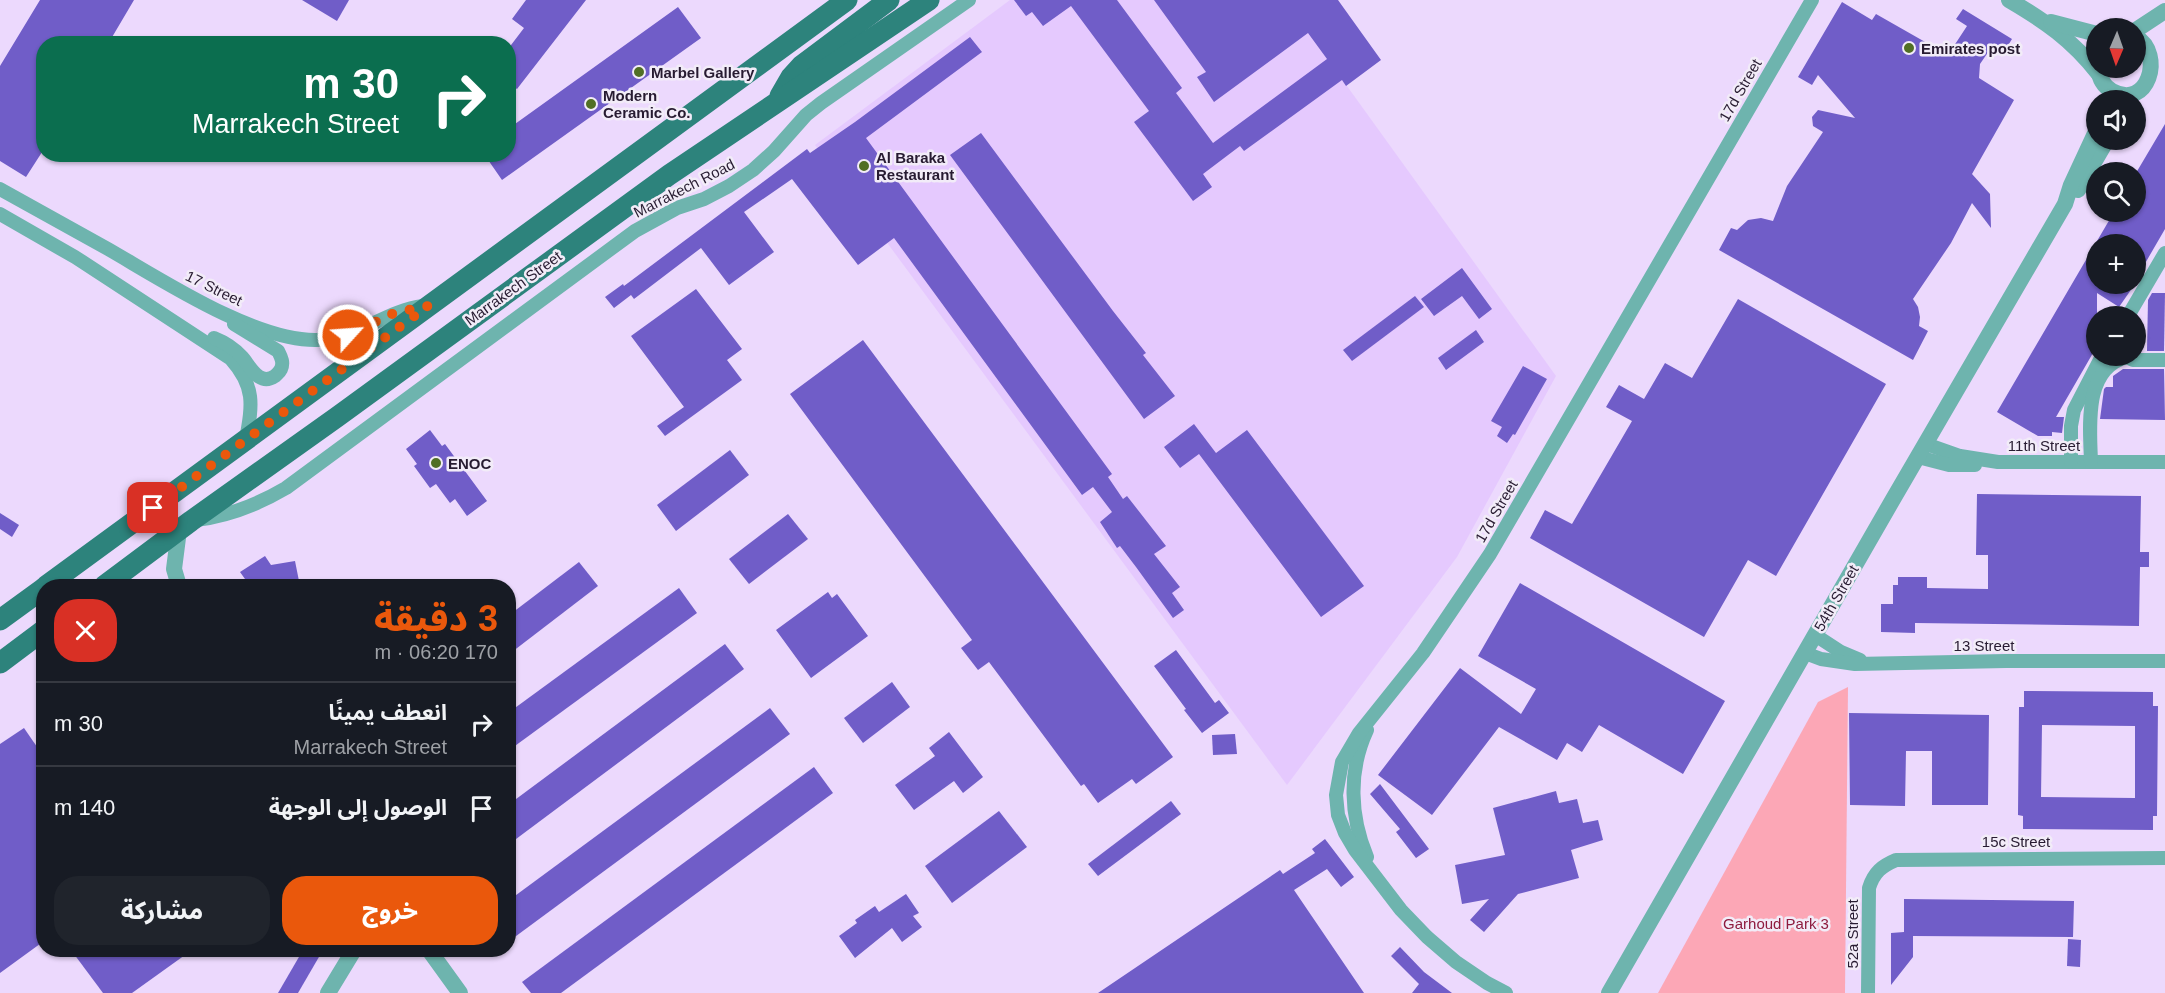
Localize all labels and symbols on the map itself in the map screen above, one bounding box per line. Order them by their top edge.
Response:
north arrow [2086,18,2146,78]
place label: Emirates post [1921,40,2020,57]
marker: Emirates post [1902,41,1916,55]
street label: 17d Street [1715,55,1765,124]
place label: Marbel Gallery [651,64,755,81]
marker: Marbel Gallery [632,65,646,79]
place label: Modern Ceramic Co. [603,87,691,121]
marker: Modern Ceramic Co. [584,97,598,111]
place label: Al Baraka Restaurant [876,149,954,183]
street label: Marrakech Road [631,155,737,221]
marker: Al Baraka Restaurant [857,159,871,173]
street label: Marrakech Street [461,247,565,329]
street label: 17 Street [183,267,246,309]
position arrow [316,303,380,367]
street label: 11th Street [2008,437,2081,454]
place label: ENOC [448,455,492,472]
marker: ENOC [429,456,443,470]
street label: 17d Street [1471,476,1521,545]
pin [127,482,178,533]
street label: 54th Street [1810,561,1862,634]
street label: 13 Street [1954,637,2015,654]
street label: 15c Street [1982,833,2051,850]
street label: 52a Street [1844,899,1861,969]
park label: Garhoud Park 3 [1723,915,1829,932]

